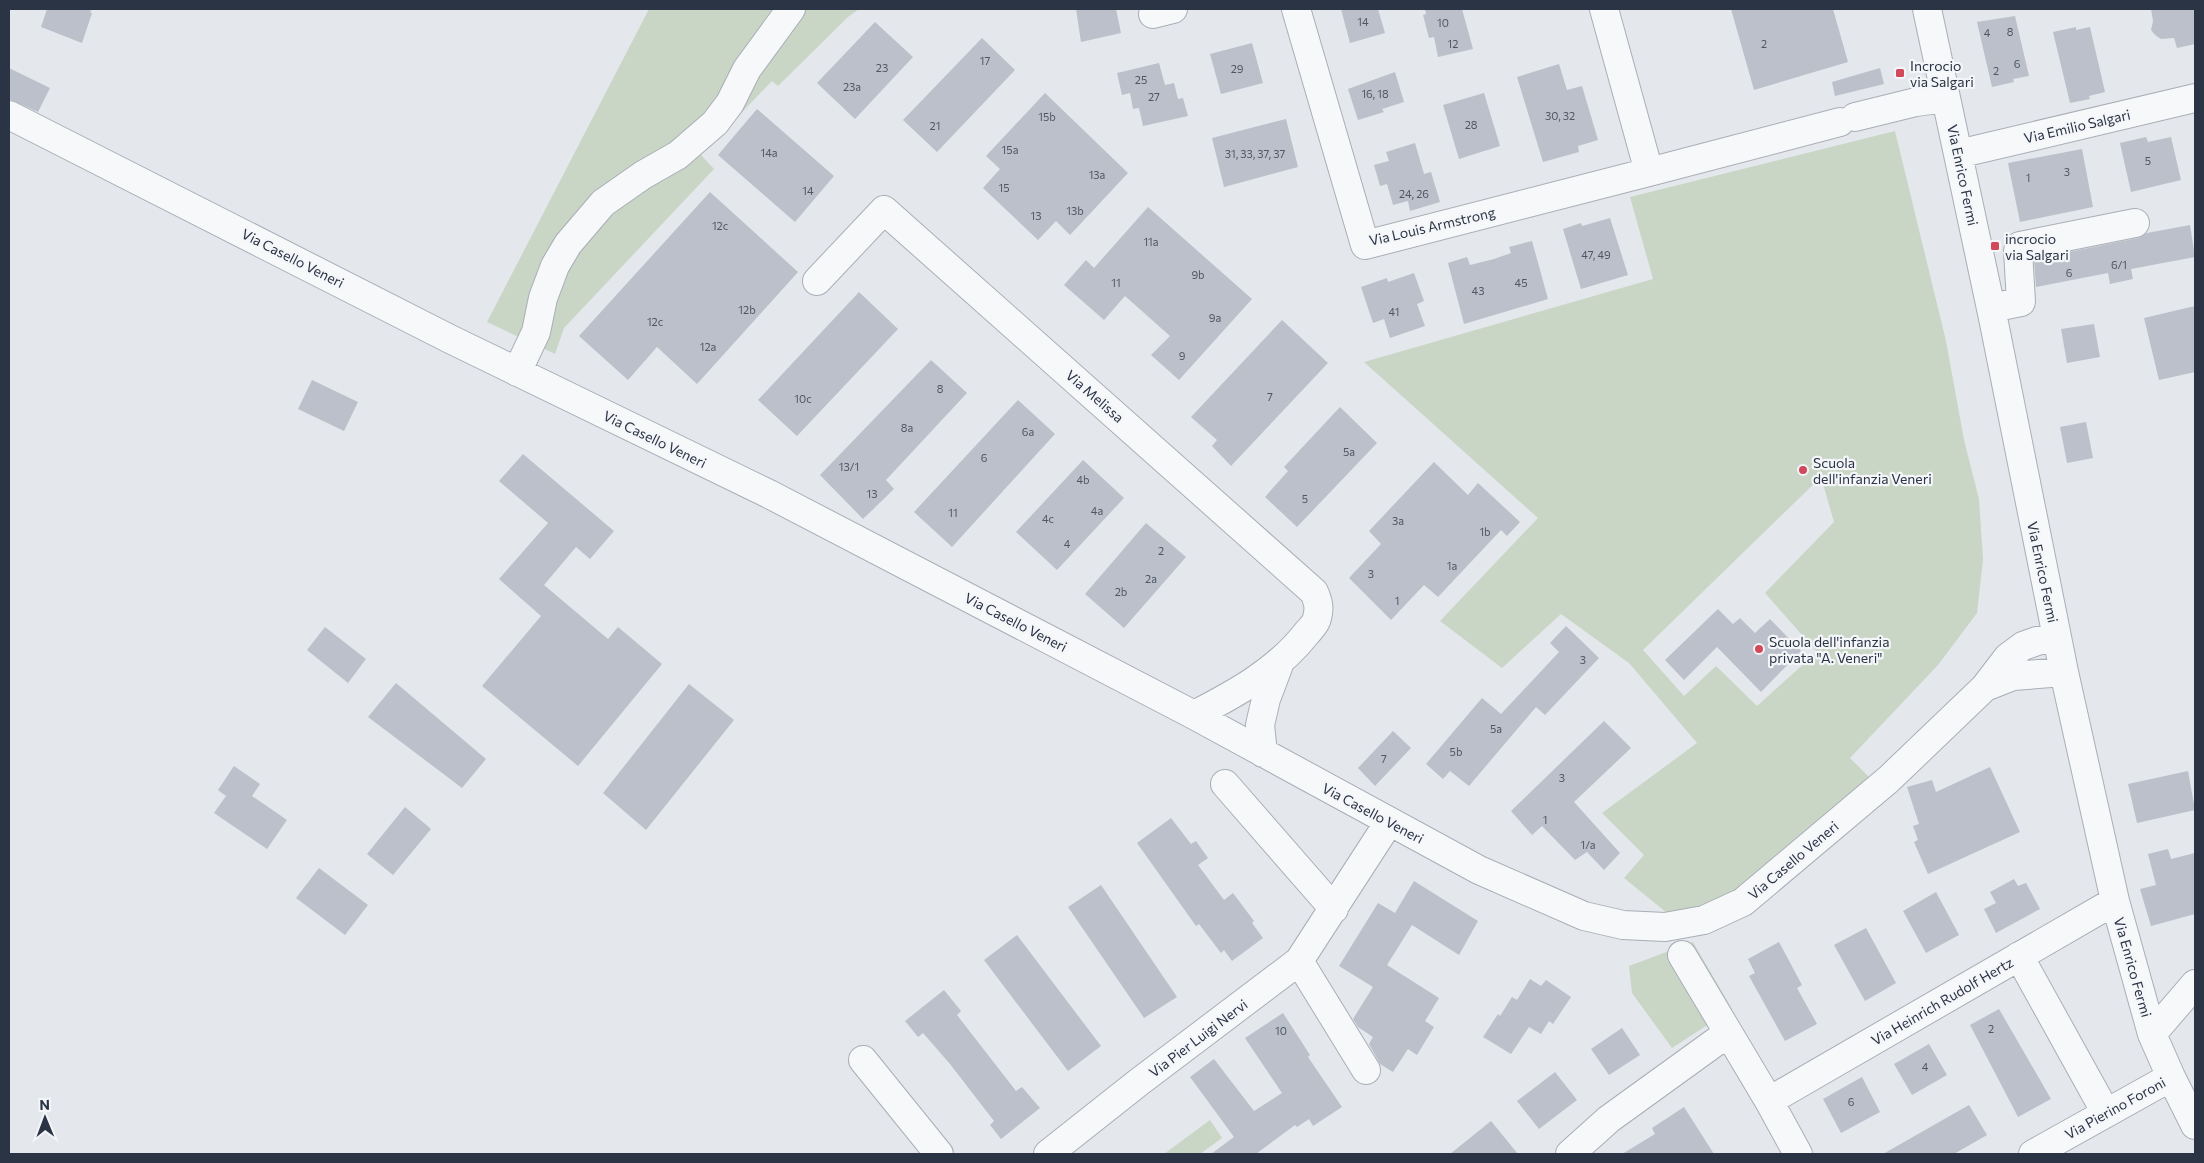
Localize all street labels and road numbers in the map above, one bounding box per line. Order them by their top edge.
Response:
street label: Via Emilio Salgari [2022,106,2132,146]
street label: Via Enrico Fermi [1944,123,1982,227]
street label: Via Louis Armstrong [1367,203,1497,249]
street label: Via Casello Veneri [239,225,347,291]
street label: Via Melissa [1063,366,1127,426]
street label: Via Casello Veneri [601,407,709,471]
street label: Via Enrico Fermi [2024,520,2062,624]
street label: Via Casello Veneri [962,589,1070,655]
street label: Via Casello Veneri [1319,779,1427,847]
street label: Via Casello Veneri [1744,817,1842,903]
street label: Via Enrico Fermi [2111,915,2155,1019]
street label: Via Heinrich Rudolf Hertz [1868,953,2016,1049]
street label: Via Pier Luigi Nervi [1145,995,1251,1081]
street label: Via Pierino Foroni [2062,1073,2168,1143]

